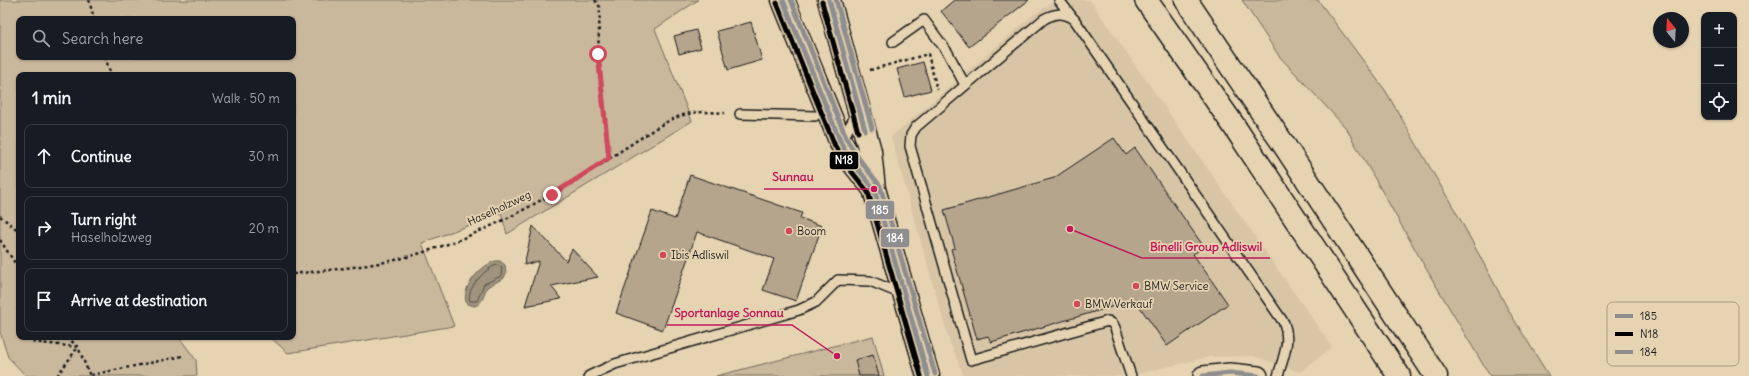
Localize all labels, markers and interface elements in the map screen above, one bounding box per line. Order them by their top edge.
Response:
north arrow [1653,12,1689,48]
map controls [1701,12,1737,120]
button: + [1701,12,1737,48]
search box [16,16,296,60]
icon: search [30,27,52,49]
text: Search here [62,29,143,48]
route start [589,45,607,63]
button: − [1701,48,1737,84]
button: locate [1701,84,1737,120]
text: 1 min [32,87,71,109]
text: Walk · 50 m [212,90,280,107]
icon: ahead [33,145,55,167]
text: Continue [71,147,132,166]
text: 30 m [249,148,279,165]
line badge: N18 [829,151,859,170]
text: N18 [835,153,853,167]
callout: Sunnau [764,165,822,189]
text: Sunnau [772,169,814,184]
route end [543,186,561,204]
street label: Haselholzweg [465,187,533,229]
line badge: 185 [865,200,895,220]
text: 185 [871,203,889,217]
text: Turn right [71,210,136,229]
icon: right [33,217,55,239]
text: 20 m [249,220,279,237]
place label: Boom [797,224,827,238]
marker: Boom [784,226,794,236]
line badge: 184 [880,228,910,248]
text: Haselholzweg [71,229,152,246]
text: 184 [886,231,904,245]
callout: Binelli Group Adliswil [1142,234,1270,258]
text: Binelli Group Adliswil [1150,239,1262,255]
place label: Ibis Adliswil [671,248,729,262]
marker: Ibis Adliswil [658,250,668,260]
place label: BMW Service [1144,279,1208,293]
marker: BMW Service [1131,281,1141,291]
icon: arrive [33,289,55,311]
text: Arrive at destination [71,291,207,310]
place label: BMW Verkauf [1085,297,1153,311]
marker: BMW Verkauf [1072,299,1082,309]
callout: Sportanlage Sonnau [667,301,792,325]
legend [1607,302,1739,366]
text: Sportanlage Sonnau [674,305,784,321]
text: 185 [1640,309,1657,323]
text: N18 [1640,327,1658,341]
text: 184 [1640,345,1657,359]

